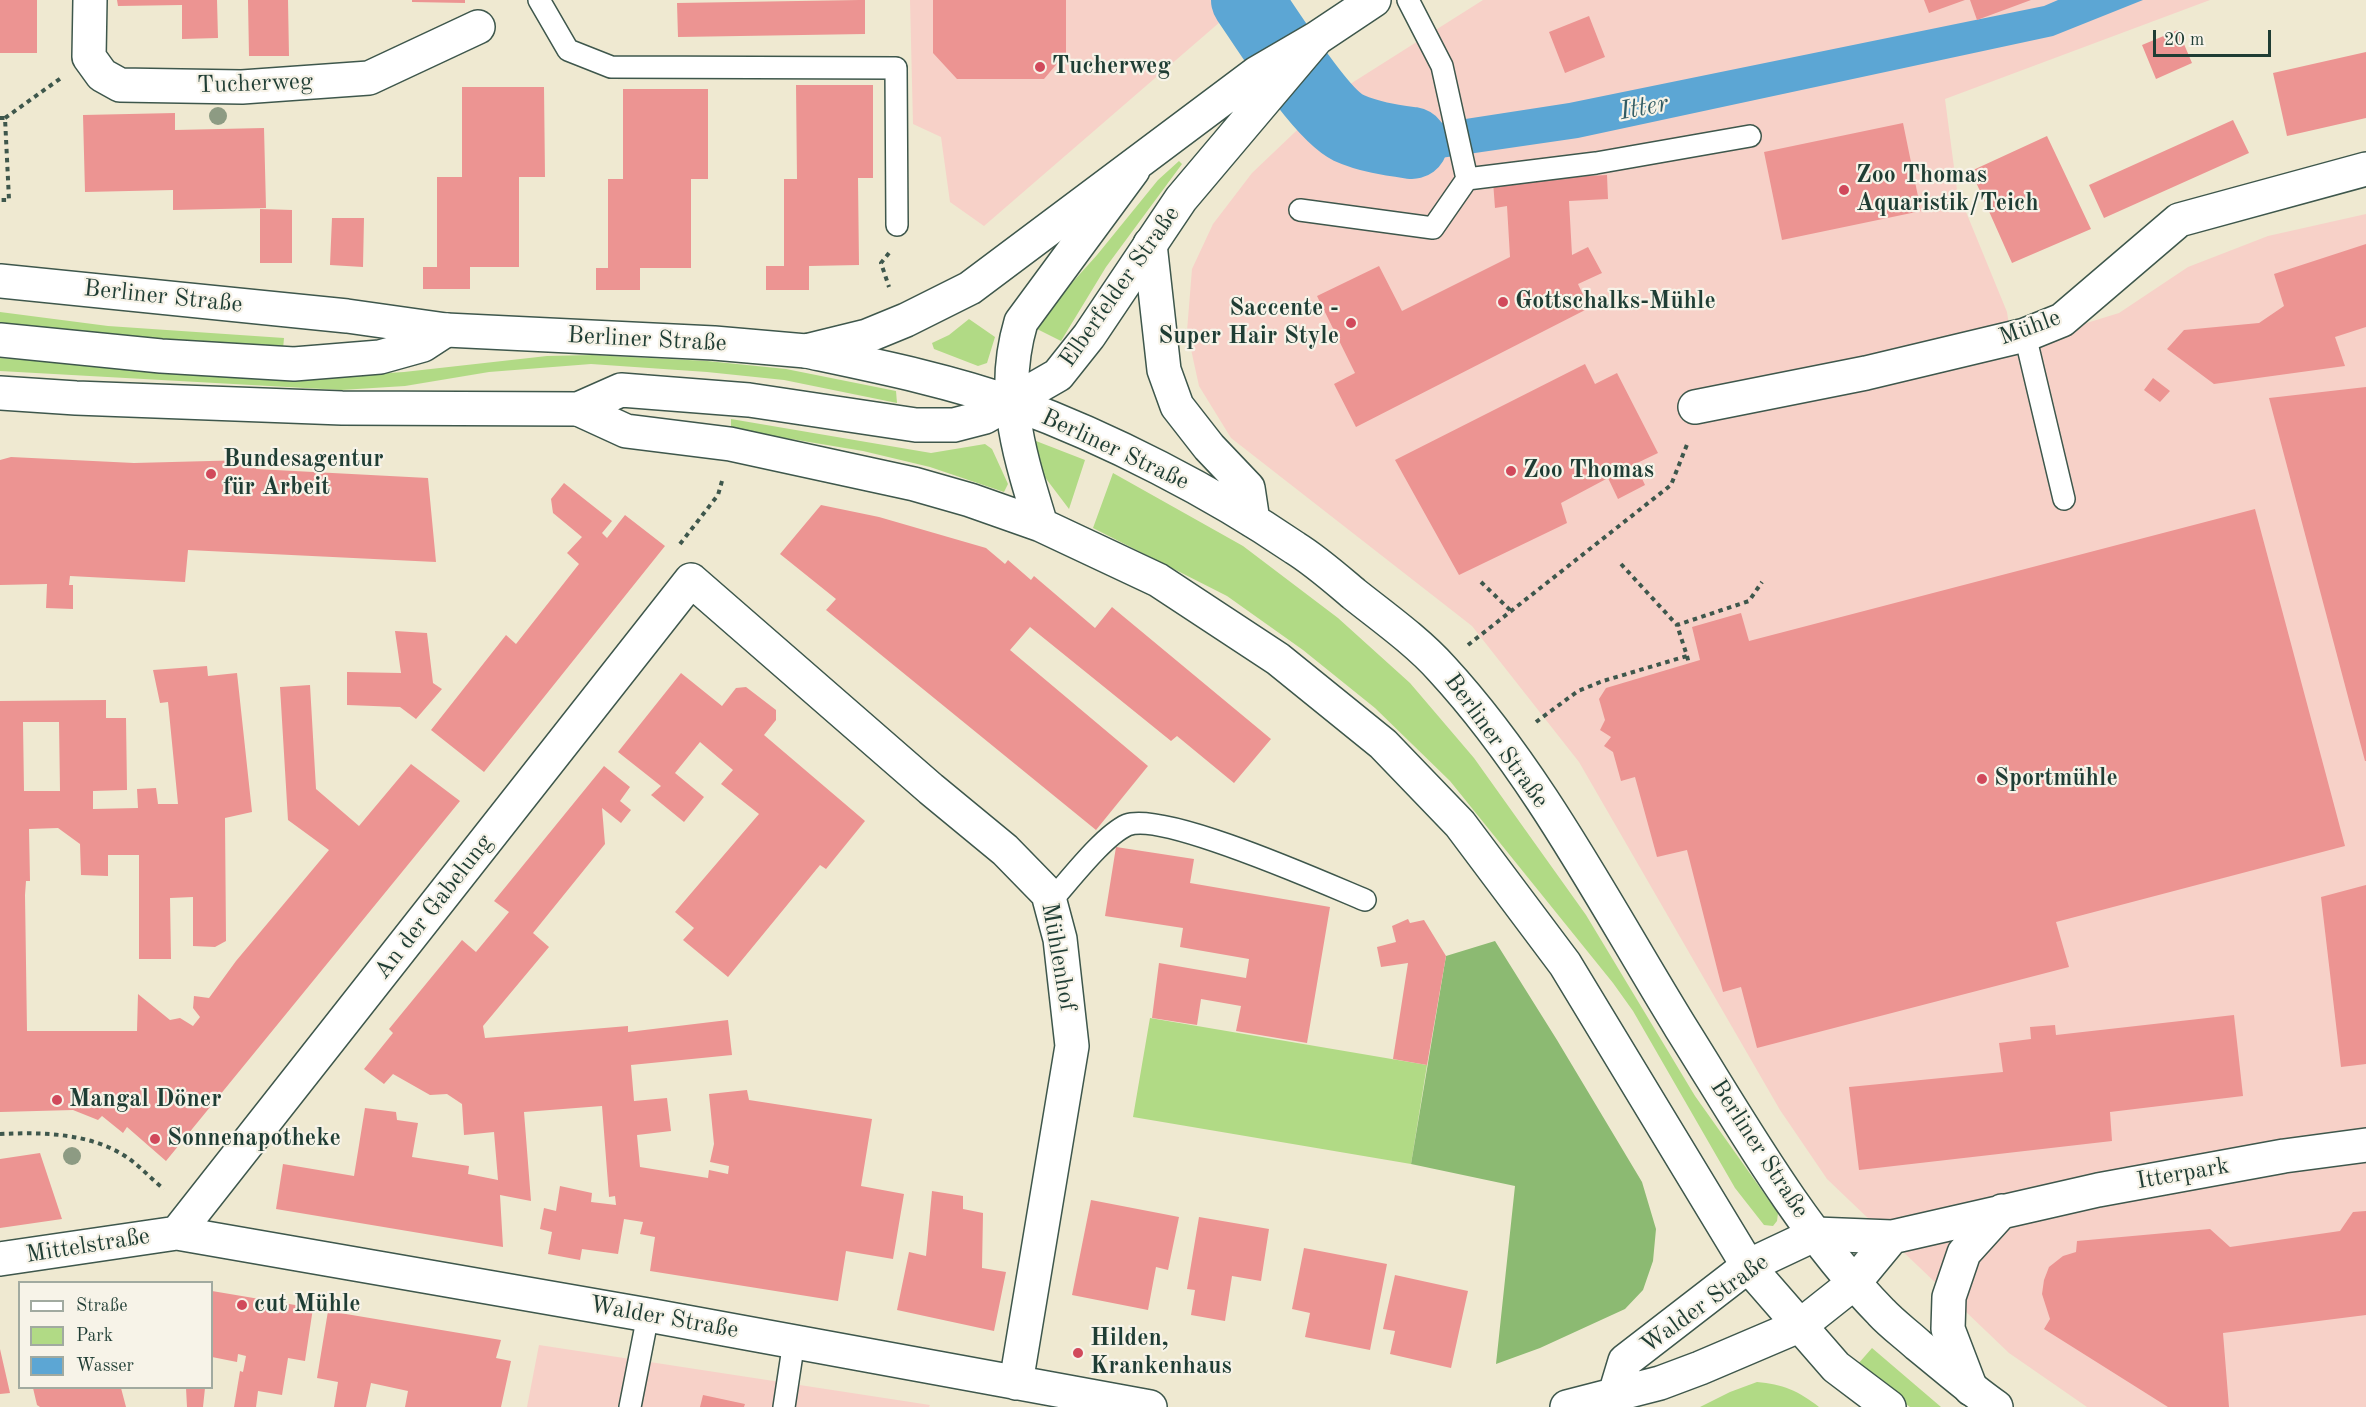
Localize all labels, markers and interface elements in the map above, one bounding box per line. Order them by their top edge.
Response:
scale bar [2156,18,2274,56]
text: 20 m [2164,31,2204,49]
place label: Tucherweg [1052,53,1171,81]
marker: Tucherweg [1033,60,1047,74]
street label: Tucherweg [197,68,313,100]
water label: Itter [1617,88,1671,128]
place label: Zoo Thomas Aquaristik/Teich [1856,162,2039,218]
marker: Zoo Thomas Aquaristik/Teich [1837,183,1851,197]
street label: Elberfelder Straße [1054,201,1186,373]
street label: Berliner Straße [82,274,244,320]
place label: Gottschalks-Mühle [1515,288,1716,316]
place label: Saccente - Super Hair Style [1158,295,1339,351]
marker: Gottschalks-Mühle [1496,295,1510,309]
street label: Mühle [1995,304,2065,352]
marker: Saccente - Super Hair Style [1344,316,1358,330]
street label: Berliner Straße [567,321,727,359]
street label: Berliner Straße [1037,403,1193,497]
place label: Bundesagentur für Arbeit [223,446,384,502]
place label: Zoo Thomas [1523,457,1654,485]
marker: Zoo Thomas [1504,464,1518,478]
marker: Bundesagentur für Arbeit [204,467,218,481]
street label: Berliner Straße [1437,668,1555,814]
place label: Sportmühle [1994,765,2118,793]
marker: Sportmühle [1975,772,1989,786]
street label: An der Gabelung [369,829,499,985]
street label: Mühlenhof [1034,901,1082,1013]
street label: Berliner Straße [1703,1074,1815,1224]
place label: Mangal Döner [69,1086,222,1114]
marker: Mangal Döner [50,1093,64,1107]
place label: Sonnenapotheke [167,1125,341,1153]
marker: Sonnenapotheke [148,1132,162,1146]
street label: Itterpark [2134,1152,2232,1196]
street label: Mittelstraße [24,1222,152,1270]
street label: Walder Straße [1636,1248,1774,1360]
legend [18,1281,213,1389]
place label: cut Mühle [254,1291,361,1319]
street label: Walder Straße [587,1291,741,1345]
text: Straße [76,1297,127,1315]
marker: cut Mühle [235,1298,249,1312]
place label: Hilden, Krankenhaus [1090,1325,1232,1381]
text: Park [76,1327,113,1345]
marker: Hilden, Krankenhaus [1071,1346,1085,1360]
text: Wasser [76,1357,134,1375]

